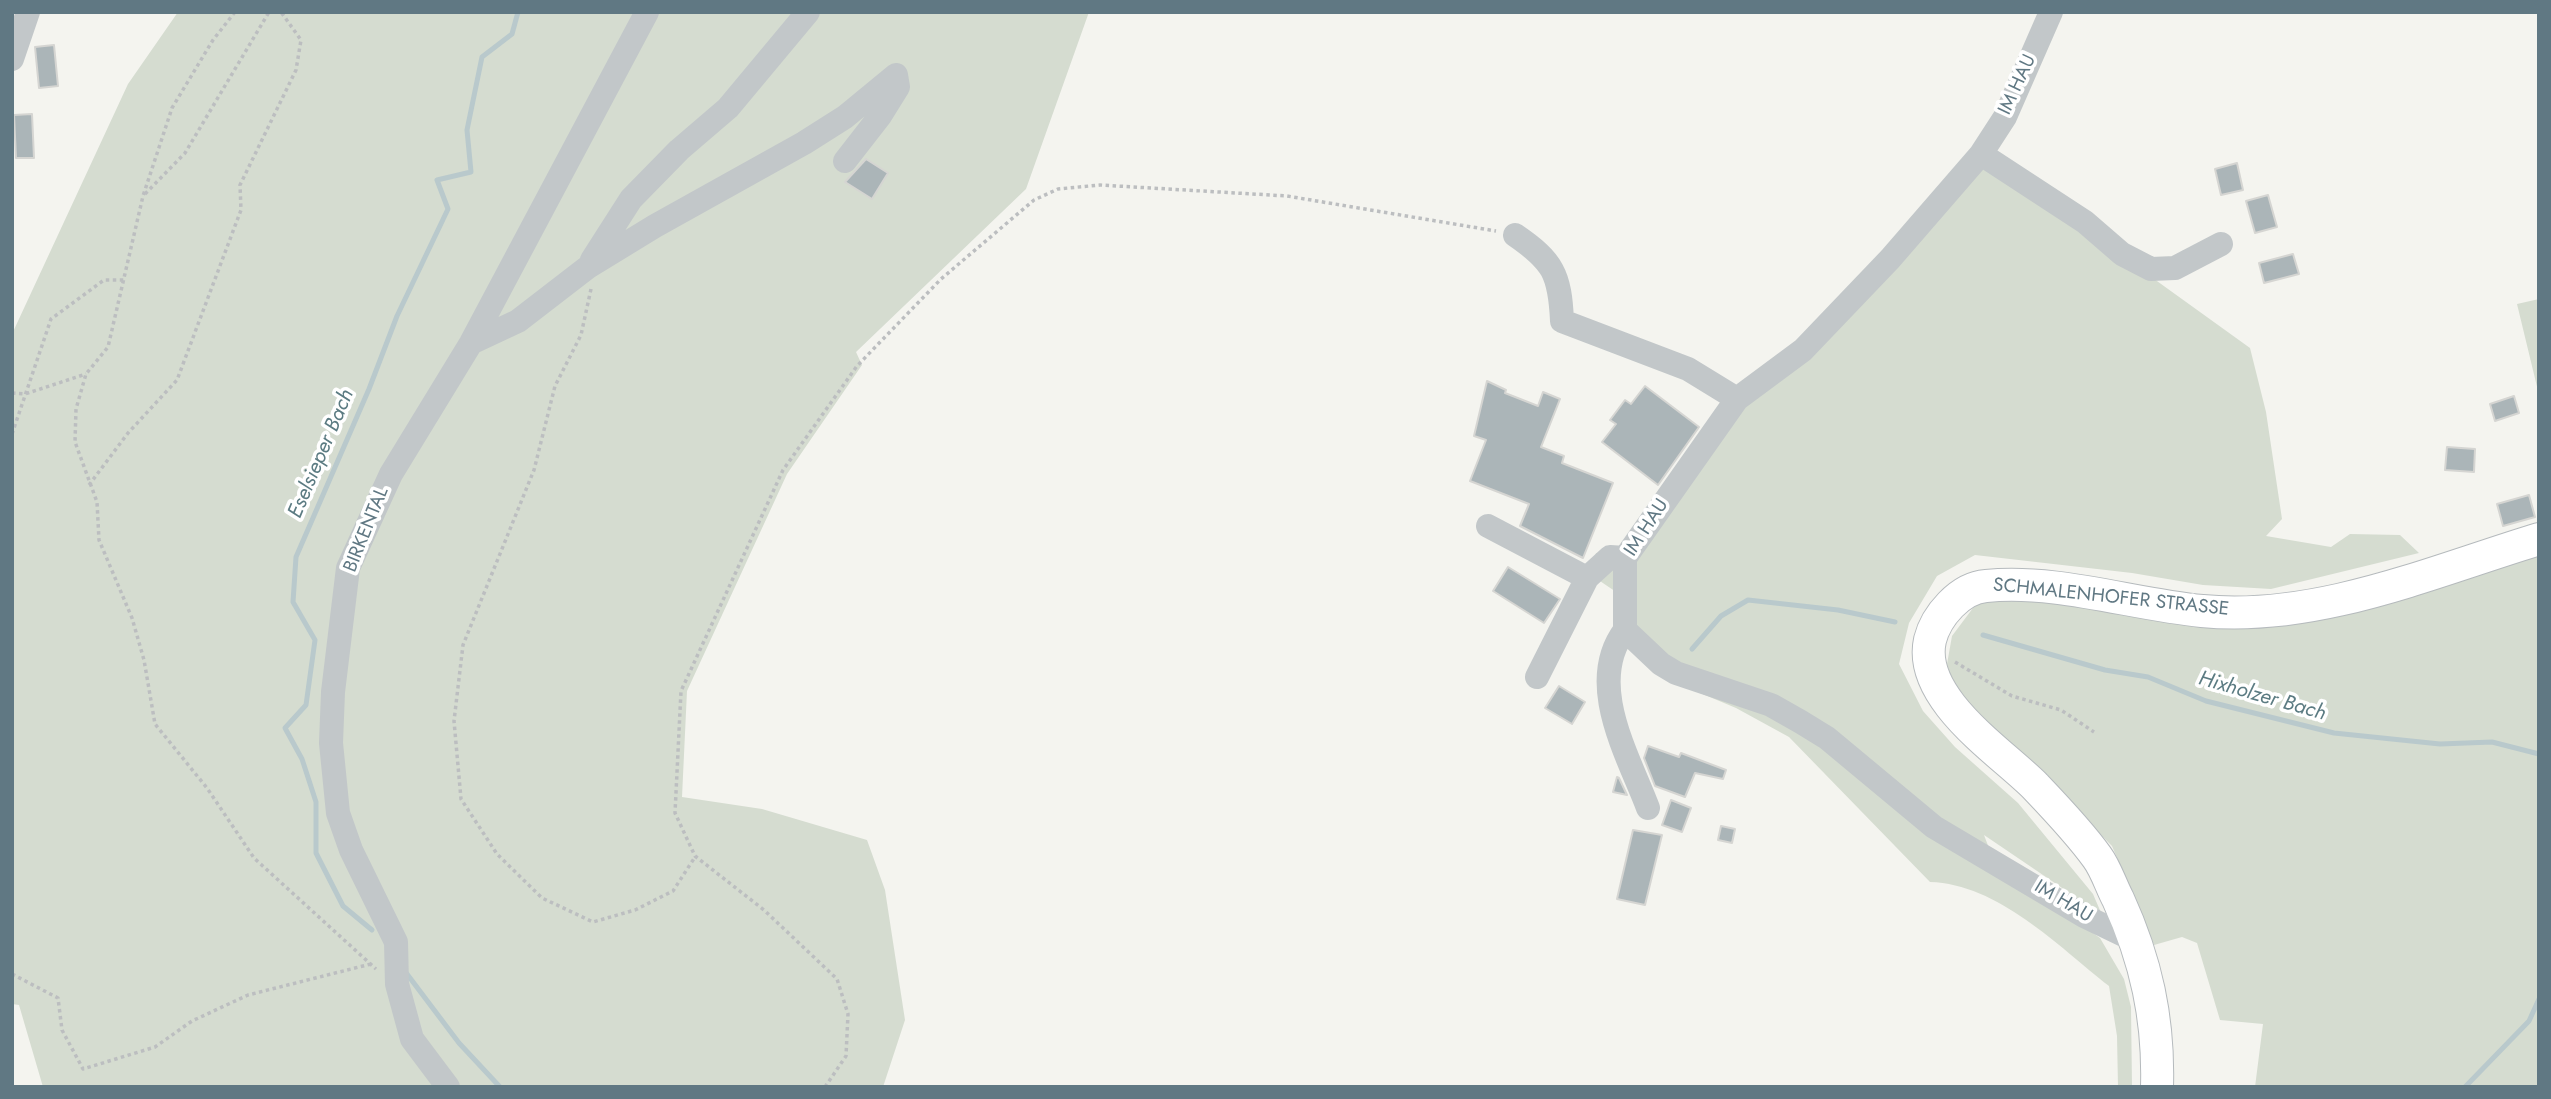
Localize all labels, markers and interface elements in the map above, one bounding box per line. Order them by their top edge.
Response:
street label: IM HAU [1994,51,2042,119]
water label: Eselsieper Bach [284,386,360,522]
street label: BIRKENTAL [340,484,394,576]
street label: IM HAU [1620,495,1674,561]
street label: SCHMALENHOFER STRASSE [1992,574,2230,622]
water label: Hixholzer Bach [2195,667,2329,727]
street label: IM HAU [2030,876,2096,928]

